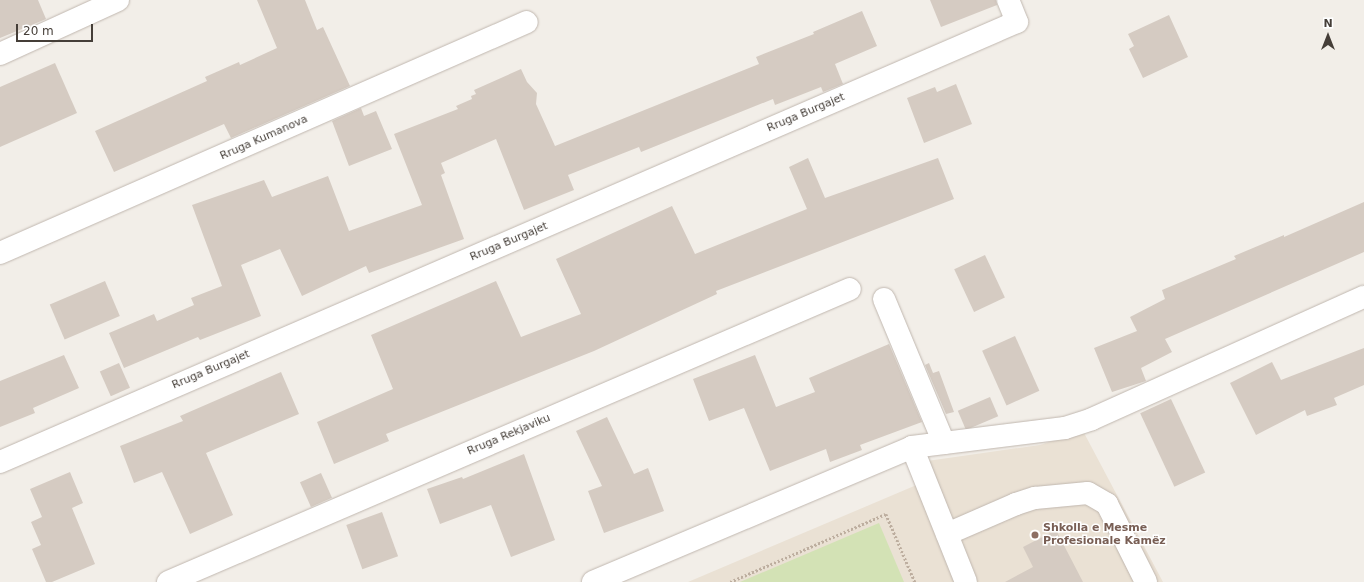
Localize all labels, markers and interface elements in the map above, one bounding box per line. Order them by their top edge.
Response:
scale bar [18,16,95,42]
north arrow [1308,16,1348,56]
text: N [1323,17,1333,30]
text: 20 m [23,24,54,38]
street label: Rruga Burgajet [765,91,847,135]
street label: Rruga Kumanova [218,113,310,163]
street label: Rruga Burgajet [468,220,550,264]
street label: Rruga Burgajet [170,348,252,392]
street label: Rruga Rekjaviku [465,412,553,458]
place label: Shkolla e Mesme Profesionale Kamëz [1043,522,1166,548]
marker: Shkolla e Mesme Profesionale Kamëz [1030,530,1040,540]

